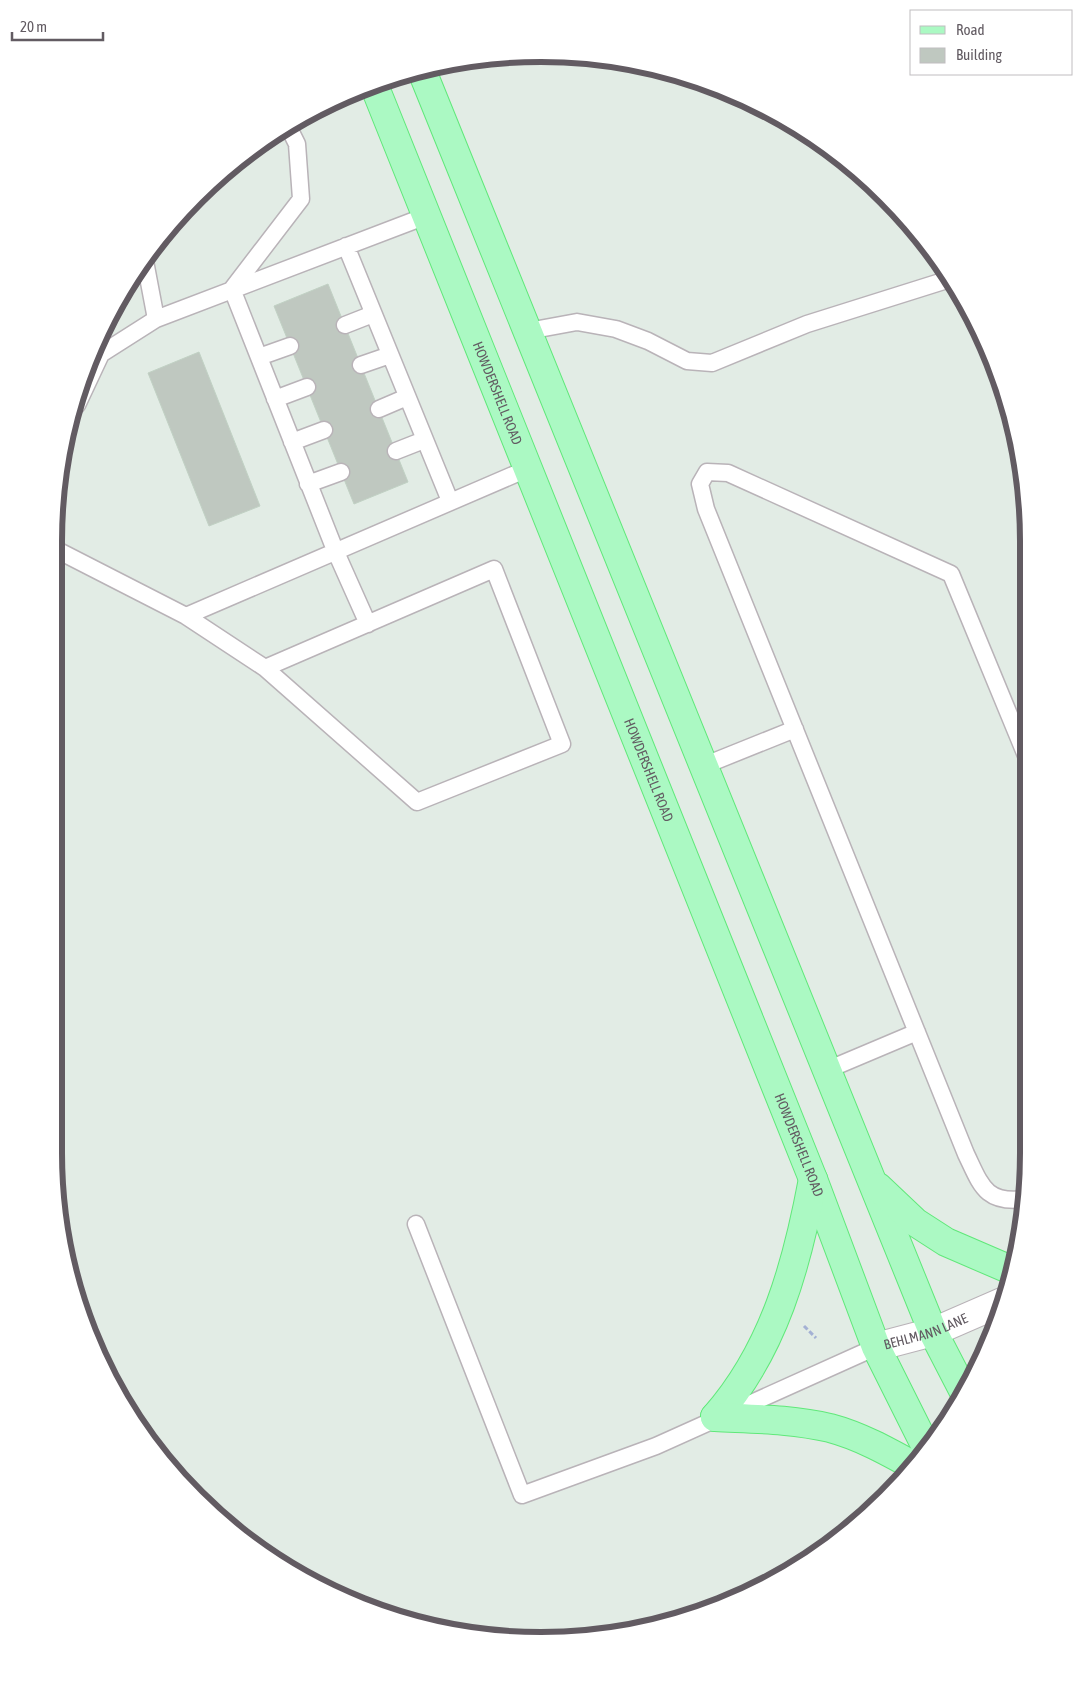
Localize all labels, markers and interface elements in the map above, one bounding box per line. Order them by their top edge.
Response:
scale bar [12,10,104,42]
legend [910,10,1073,75]
text: 20 m [20,18,47,35]
text: Road [956,21,985,38]
text: Building [956,46,1002,63]
street label: HOWDERSHELL ROAD [470,339,526,447]
street label: HOWDERSHELL ROAD [621,716,677,824]
street label: HOWDERSHELL ROAD [771,1091,827,1199]
street label: BEHLMANN LANE [882,1310,970,1353]

